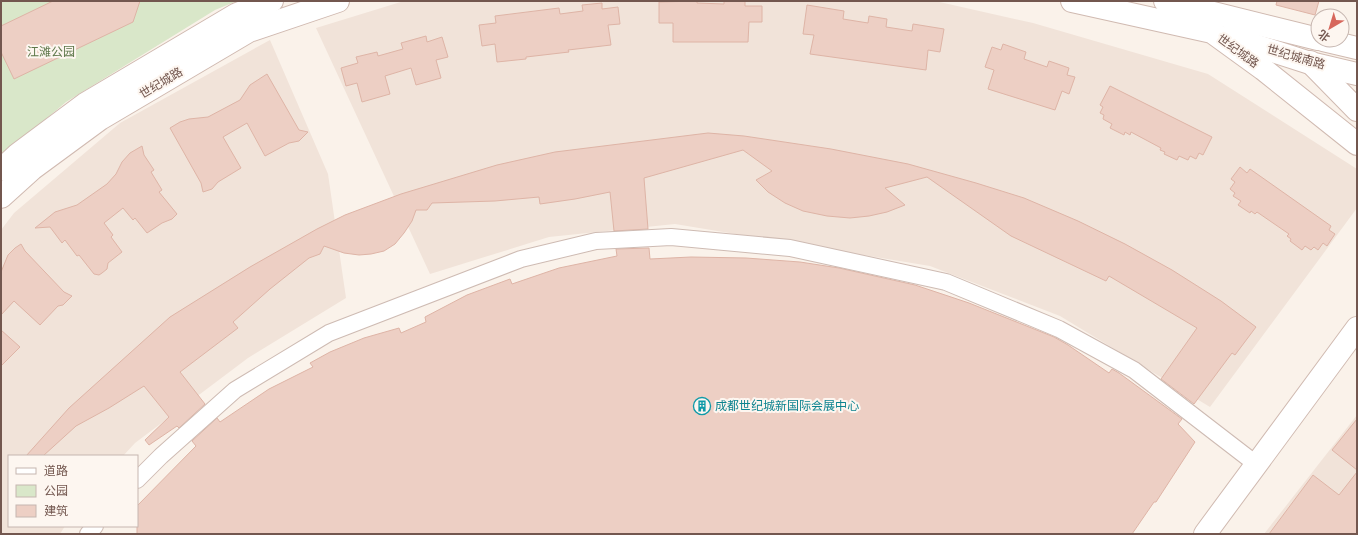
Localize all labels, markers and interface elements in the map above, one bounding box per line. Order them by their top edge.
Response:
north arrow [1310,8,1350,48]
text: 北 [1315,26,1333,46]
street label: 世纪城路 [1213,30,1263,72]
street label: 世纪城南路 [1265,40,1327,74]
park label: 江滩公园 [27,43,75,61]
street label: 世纪城路 [136,63,186,103]
building icon: 成都世纪城新国际会展中心 [692,396,712,416]
place label: 成都世纪城新国际会展中心 [715,397,859,415]
legend [8,455,138,527]
text: 道路 [44,462,68,480]
text: 公园 [44,482,68,500]
text: 建筑 [44,502,68,520]

